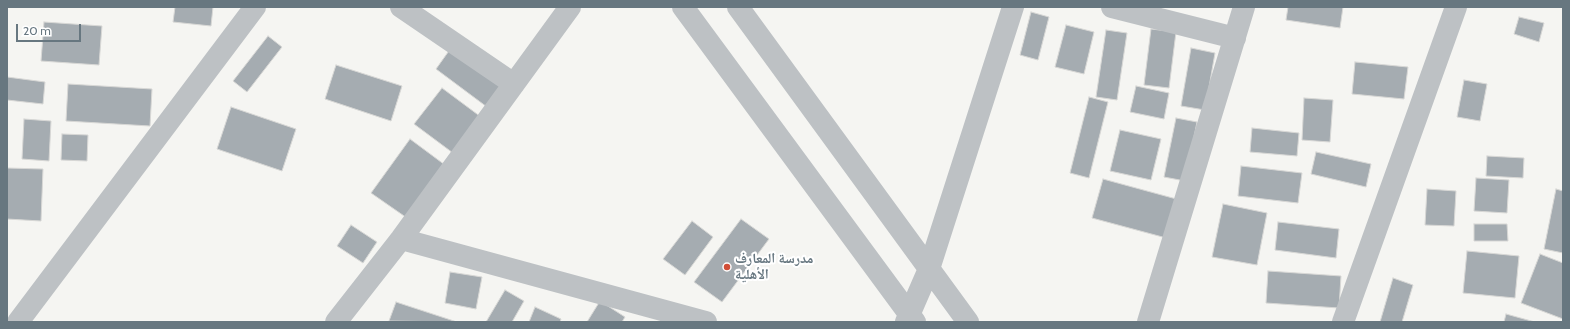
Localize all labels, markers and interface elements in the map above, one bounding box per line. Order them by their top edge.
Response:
scale bar [18,16,83,42]
text: 20 m [23,23,51,38]
place label: مدرسة المعارف الأهلية [735,251,813,284]
marker: مدرسة المعارف الأهلية [722,262,732,272]

